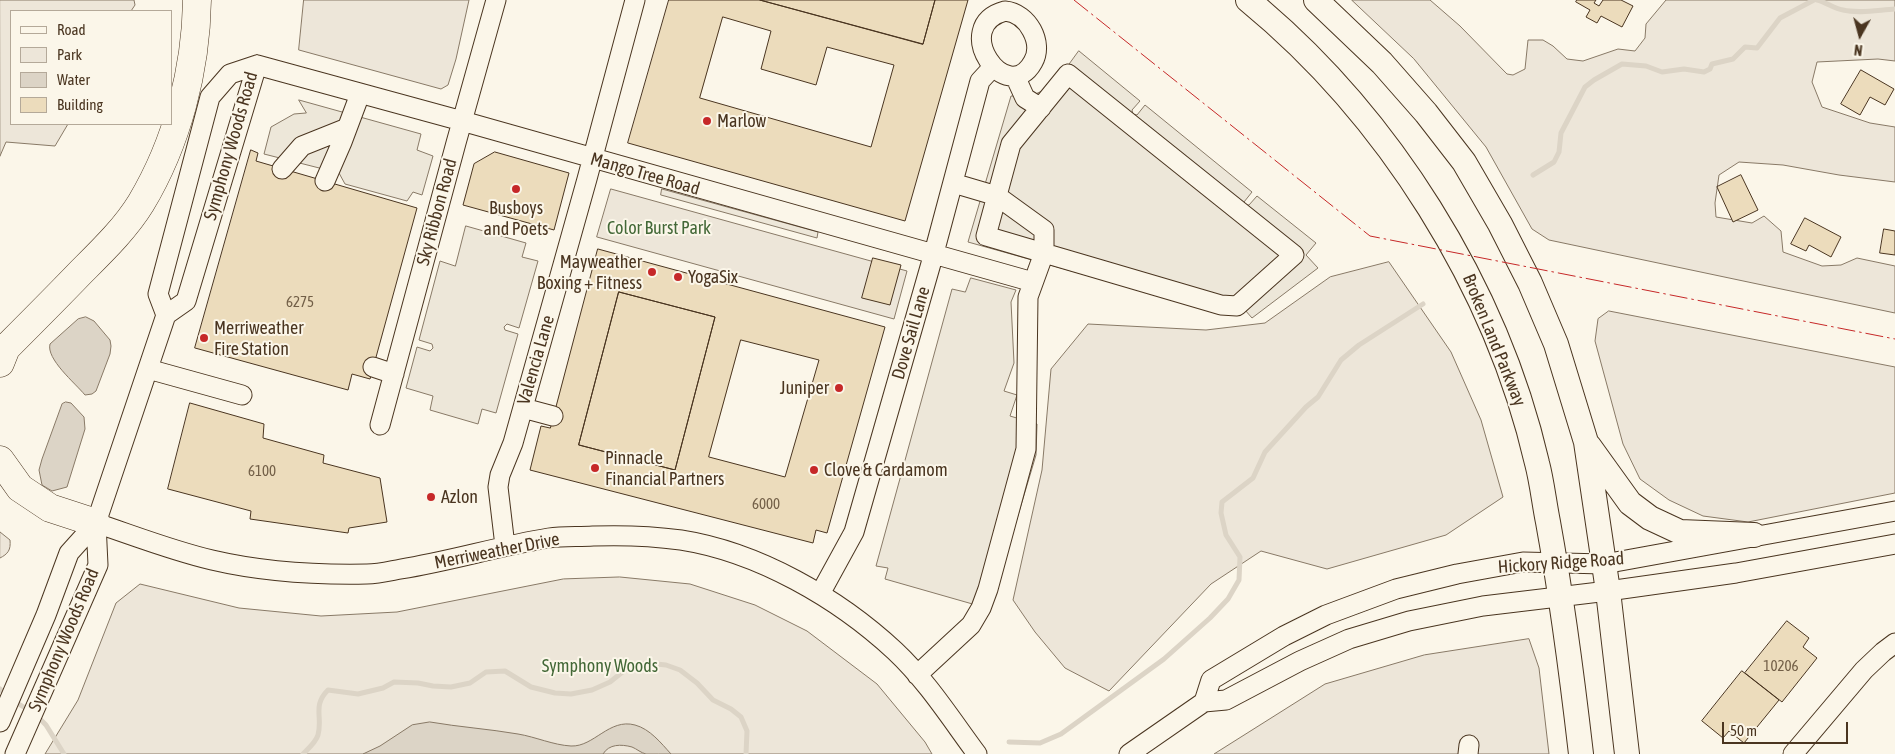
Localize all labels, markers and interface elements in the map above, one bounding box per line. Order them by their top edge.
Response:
legend [10,10,172,125]
north arrow [1835,10,1885,60]
text: Road [57,21,86,38]
text: N [1853,41,1863,58]
text: Park [57,46,82,63]
street label: Symphony Woods Road [199,69,263,223]
text: Water [57,71,90,88]
text: Building [57,96,103,113]
place label: Marlow [717,110,766,132]
marker: Marlow [701,115,713,127]
street label: Mango Tree Road [588,148,702,200]
street label: Sky Ribbon Road [412,156,462,268]
marker: Busboys and Poets [510,183,522,195]
place label: Busboys and Poets [484,197,548,240]
park label: Color Burst Park [607,217,711,239]
place label: Mayweather Boxing + Fitness [537,251,642,294]
marker: Mayweather Boxing + Fitness [646,266,658,278]
place label: YogaSix [688,266,738,288]
marker: YogaSix [672,271,684,283]
street label: Broken Land Parkway [1458,271,1530,409]
street label: Dove Sail Lane [887,284,935,382]
house number: 6275 [286,293,314,311]
street label: Valencia Lane [513,313,559,407]
place label: Merriweather Fire Station [214,317,303,359]
marker: Merriweather Fire Station [198,332,210,344]
place label: Juniper [780,377,829,399]
marker: Juniper [833,382,845,394]
place label: Pinnacle Financial Partners [605,447,724,489]
place label: Clove & Cardamom [824,459,948,481]
house number: 6100 [248,462,276,480]
marker: Pinnacle Financial Partners [589,462,601,474]
marker: Clove & Cardamom [808,464,820,476]
place label: Azlon [441,486,478,508]
marker: Azlon [425,491,437,503]
house number: 6000 [752,495,780,513]
street label: Merriweather Drive [433,528,561,574]
street label: Hickory Ridge Road [1497,548,1625,578]
street label: Symphony Woods Road [24,565,104,715]
park label: Symphony Woods [542,655,658,677]
house number: 10206 [1763,657,1799,675]
scale bar [1725,712,1851,744]
text: 50 m [1730,722,1757,739]

